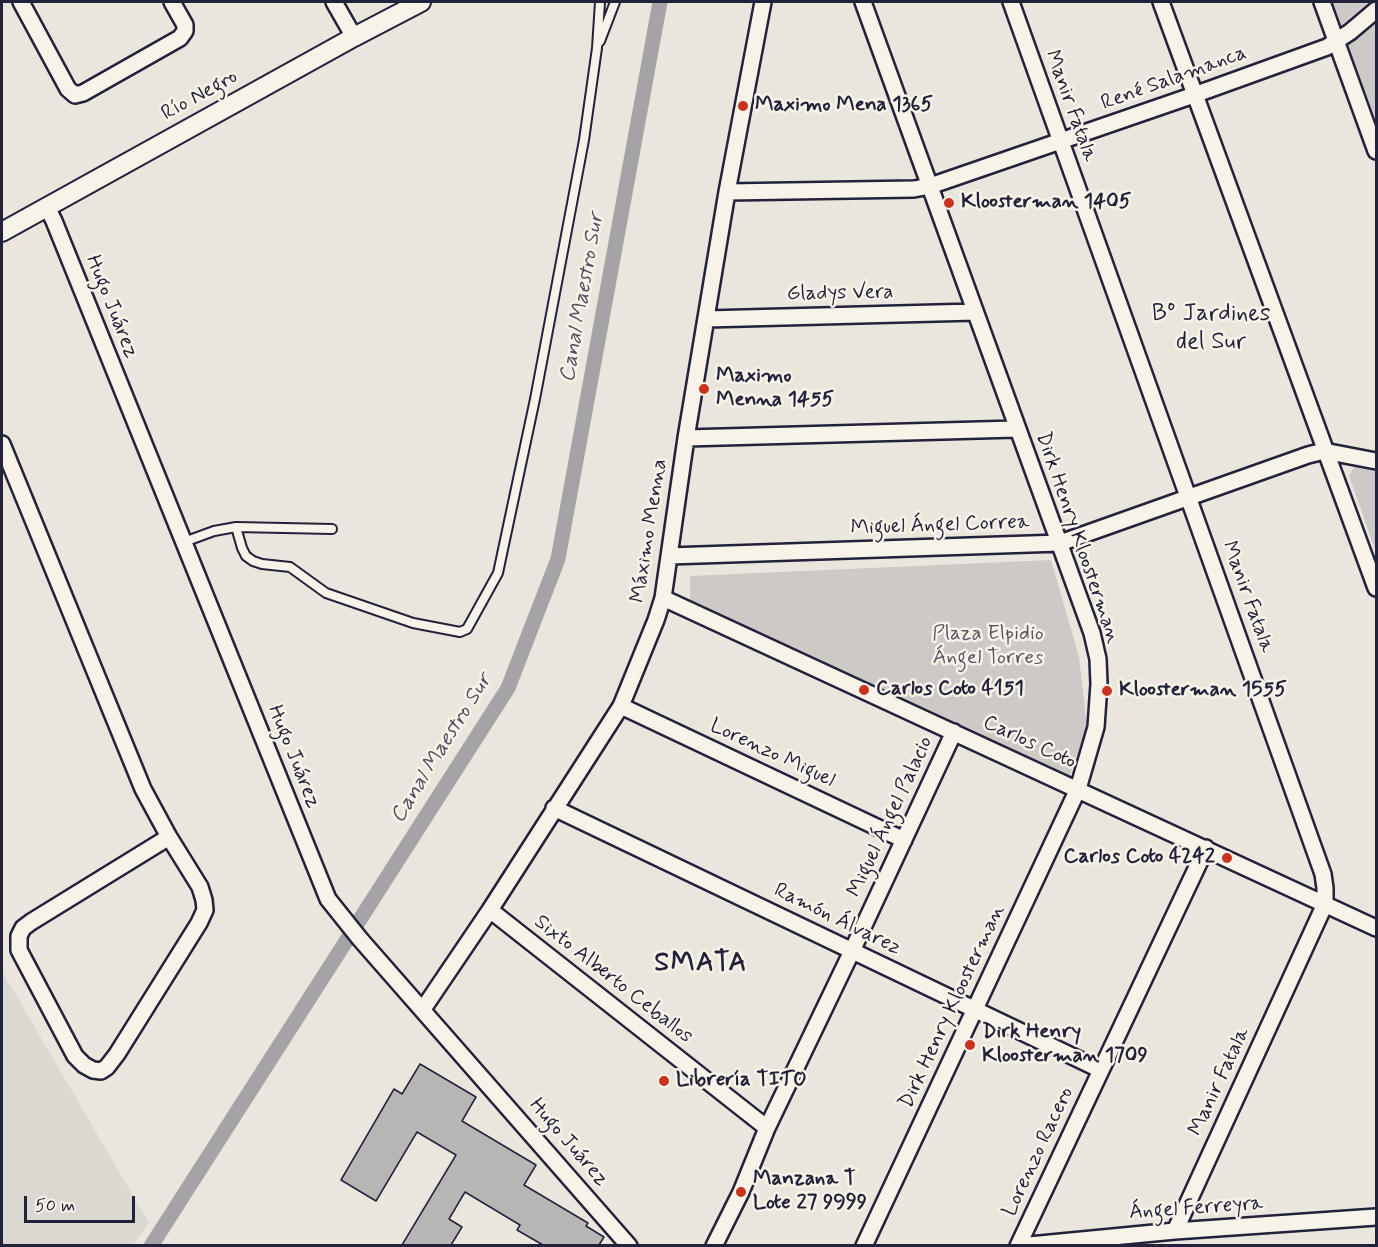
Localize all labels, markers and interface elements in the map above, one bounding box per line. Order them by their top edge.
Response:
street label: René Salamanca [1098,41,1250,117]
street label: Manir Fatala [1038,47,1102,165]
street label: Río Negro [158,65,242,127]
place label: Maximo Mena 1365 [755,93,933,119]
marker: Maximo Mena 1365 [736,99,750,113]
place label: Kloosterman 1405 [961,190,1131,216]
marker: Kloosterman 1405 [942,196,956,210]
water label: Canal Maestro Sur [555,212,611,384]
street label: Hugo Juárez [79,252,143,362]
street label: Gladys Vera [786,280,894,308]
district label: Bº Jardines del Sur [1152,301,1270,357]
place label: Maximo Menna 1455 [716,364,834,414]
marker: Maximo Menna 1455 [697,382,711,396]
street label: Dirk Henry Kloosterman [1029,429,1125,647]
street label: Máximo Menna [626,457,674,605]
street label: Miguel Ángel Correa [850,510,1030,542]
street label: Manir Fatala [1215,538,1279,656]
park label: Plaza Elpidio Ángel Torres [932,622,1044,672]
water label: Canal Maestro Sur [386,670,498,828]
place label: Carlos Coto 4151 [876,677,1024,703]
place label: Kloosterman 1555 [1119,678,1287,704]
marker: Carlos Coto 4151 [857,683,871,697]
marker: Kloosterman 1555 [1100,684,1114,698]
street label: Hugo Juárez [261,702,325,812]
street label: Carlos Coto [978,710,1080,776]
street label: Lorenzo Miguel [705,714,839,794]
street label: Miguel Ángel Palacio [843,733,939,901]
place label: Carlos Coto 4242 [1064,845,1215,871]
marker: Carlos Coto 4242 [1220,851,1234,865]
street label: Ramón Álvarez [770,878,904,962]
street label: Dirk Henry Kloosterman [895,901,1011,1113]
street label: Sixto Alberto Ceballos [529,910,697,1050]
district label: SMATA [653,948,749,980]
place label: Dirk Henry Kloosterman 1709 [982,1020,1148,1070]
street label: Manir Fatala [1184,1024,1256,1140]
marker: Dirk Henry Kloosterman 1709 [963,1038,977,1052]
place label: Librería TITO [676,1068,807,1094]
marker: Librería TITO [657,1074,671,1088]
street label: Lorenzo Racero [998,1083,1080,1221]
street label: Hugo Juárez [523,1094,613,1192]
place label: Manzana T Lote 27 9999 [753,1167,867,1217]
scale bar [27,1184,138,1222]
marker: Manzana T Lote 27 9999 [734,1185,748,1199]
street label: Ángel Ferreyra [1128,1192,1264,1226]
text: 50 m [35,1194,75,1218]

